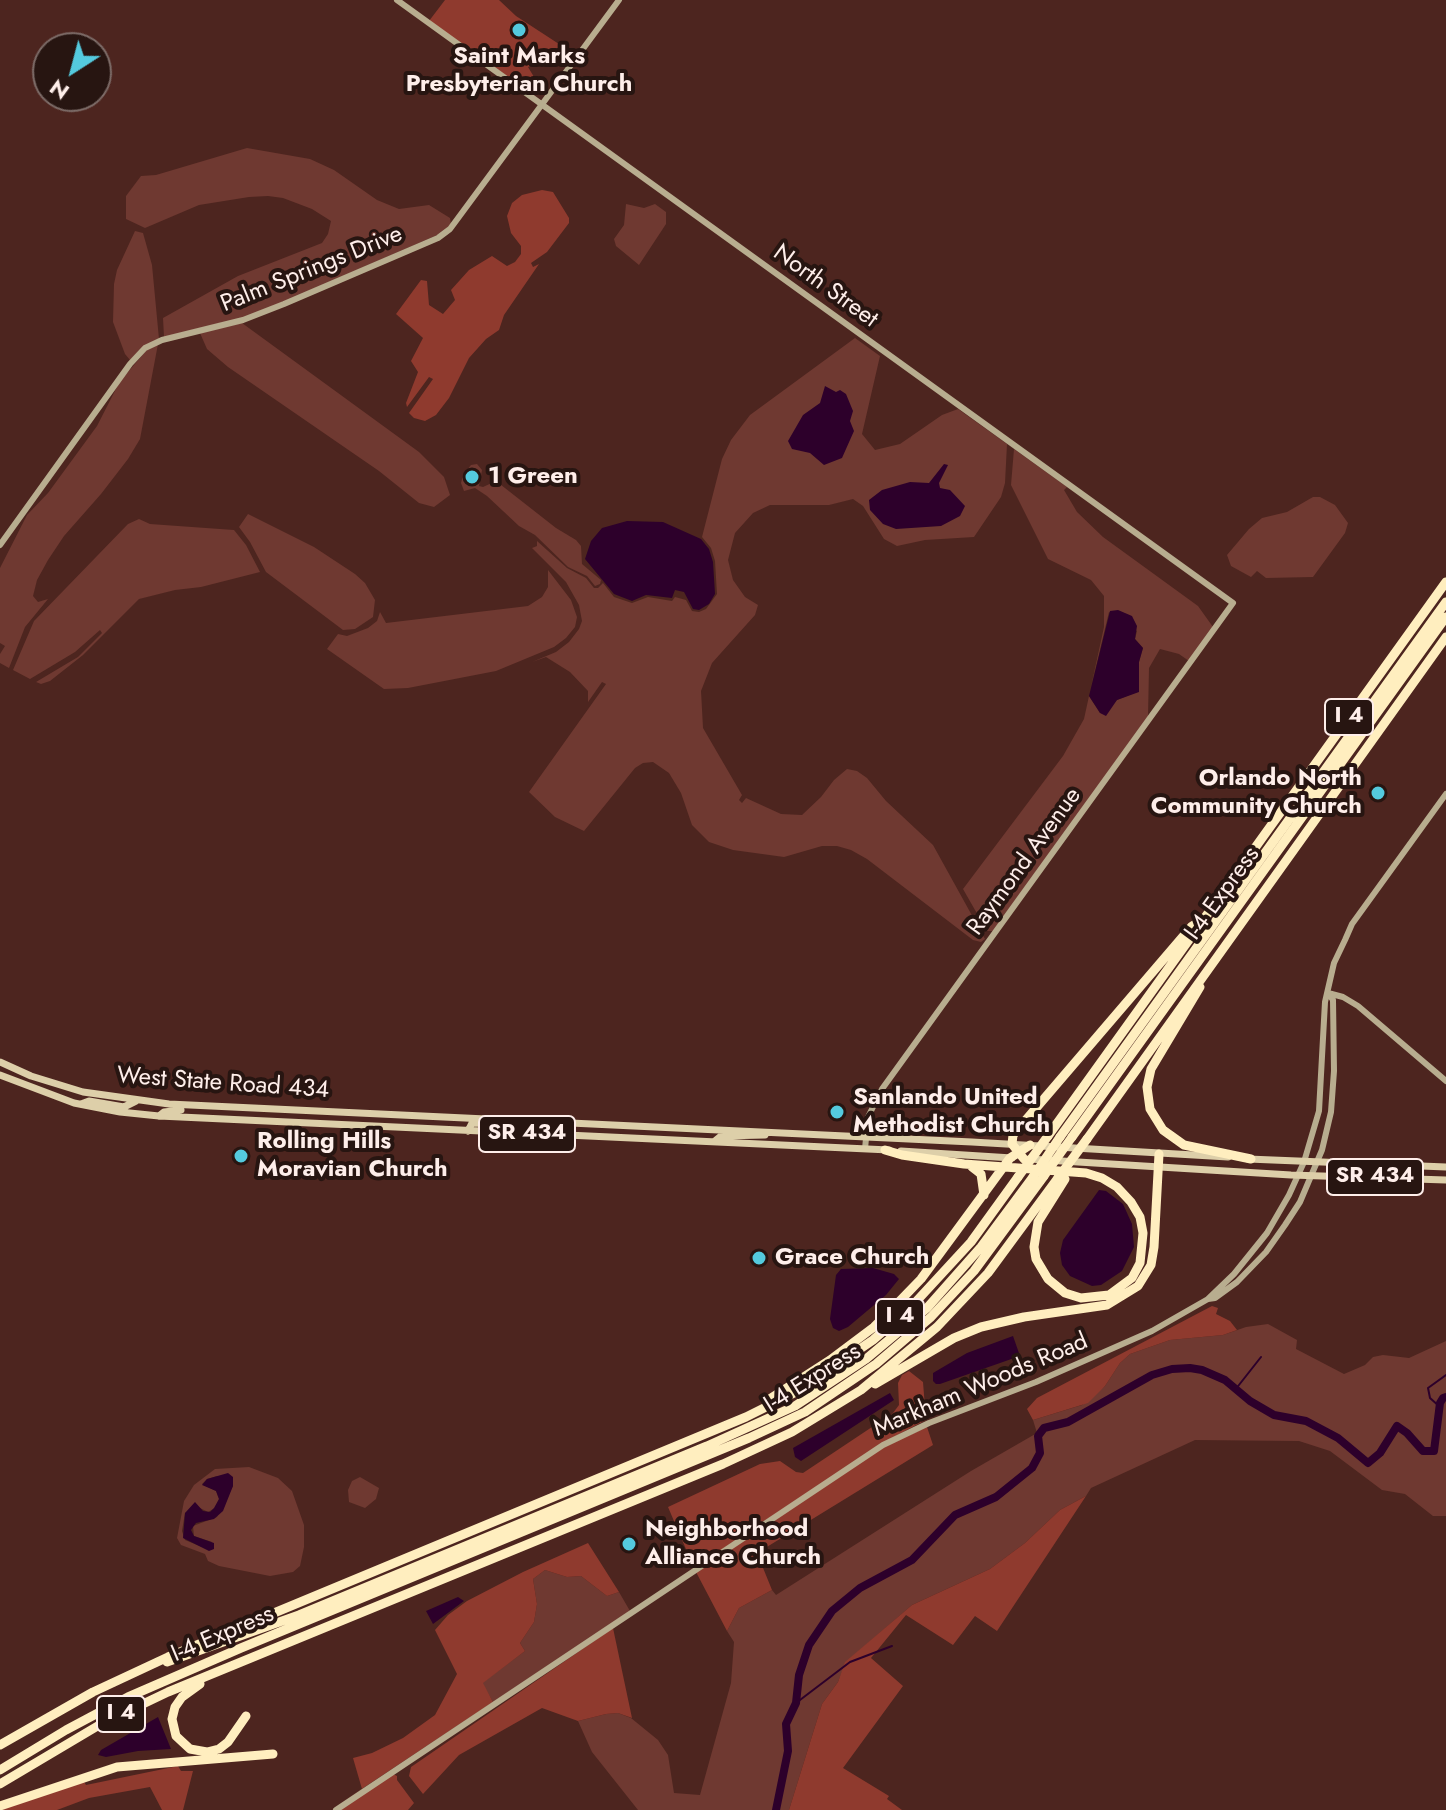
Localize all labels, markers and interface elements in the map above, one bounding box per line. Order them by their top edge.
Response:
marker: Saint Marks Presbyterian Church [510,21,528,39]
north arrow [32,32,112,112]
place label: Saint Marks Presbyterian Church [406,43,632,99]
text: N [43,72,76,108]
street label: Palm Springs Drive [217,220,407,320]
street label: North Street [767,239,883,335]
place label: 1 Green [488,463,578,491]
marker: 1 Green [463,468,481,486]
road number: I 4 [1325,699,1373,735]
place label: Orlando North Community Church [1151,765,1362,821]
street label: Raymond Avenue [962,783,1088,941]
marker: Orlando North Community Church [1369,784,1387,802]
street label: I-4 Express [1179,842,1267,946]
street label: West State Road 434 [116,1062,330,1106]
place label: Sanlando United Methodist Church [853,1084,1050,1140]
marker: Sanlando United Methodist Church [828,1103,846,1121]
road number: SR 434 [479,1116,575,1152]
place label: Rolling Hills Moravian Church [257,1128,448,1184]
marker: Rolling Hills Moravian Church [232,1147,250,1165]
road number: SR 434 [1327,1159,1423,1195]
place label: Grace Church [775,1244,929,1272]
marker: Grace Church [750,1249,768,1267]
road number: I 4 [876,1299,924,1335]
street label: Markham Woods Road [869,1328,1093,1444]
street label: I-4 Express [759,1338,867,1420]
place label: Neighborhood Alliance Church [645,1516,821,1572]
marker: Neighborhood Alliance Church [620,1535,638,1553]
street label: I-4 Express [167,1601,279,1669]
road number: I 4 [97,1696,145,1732]

